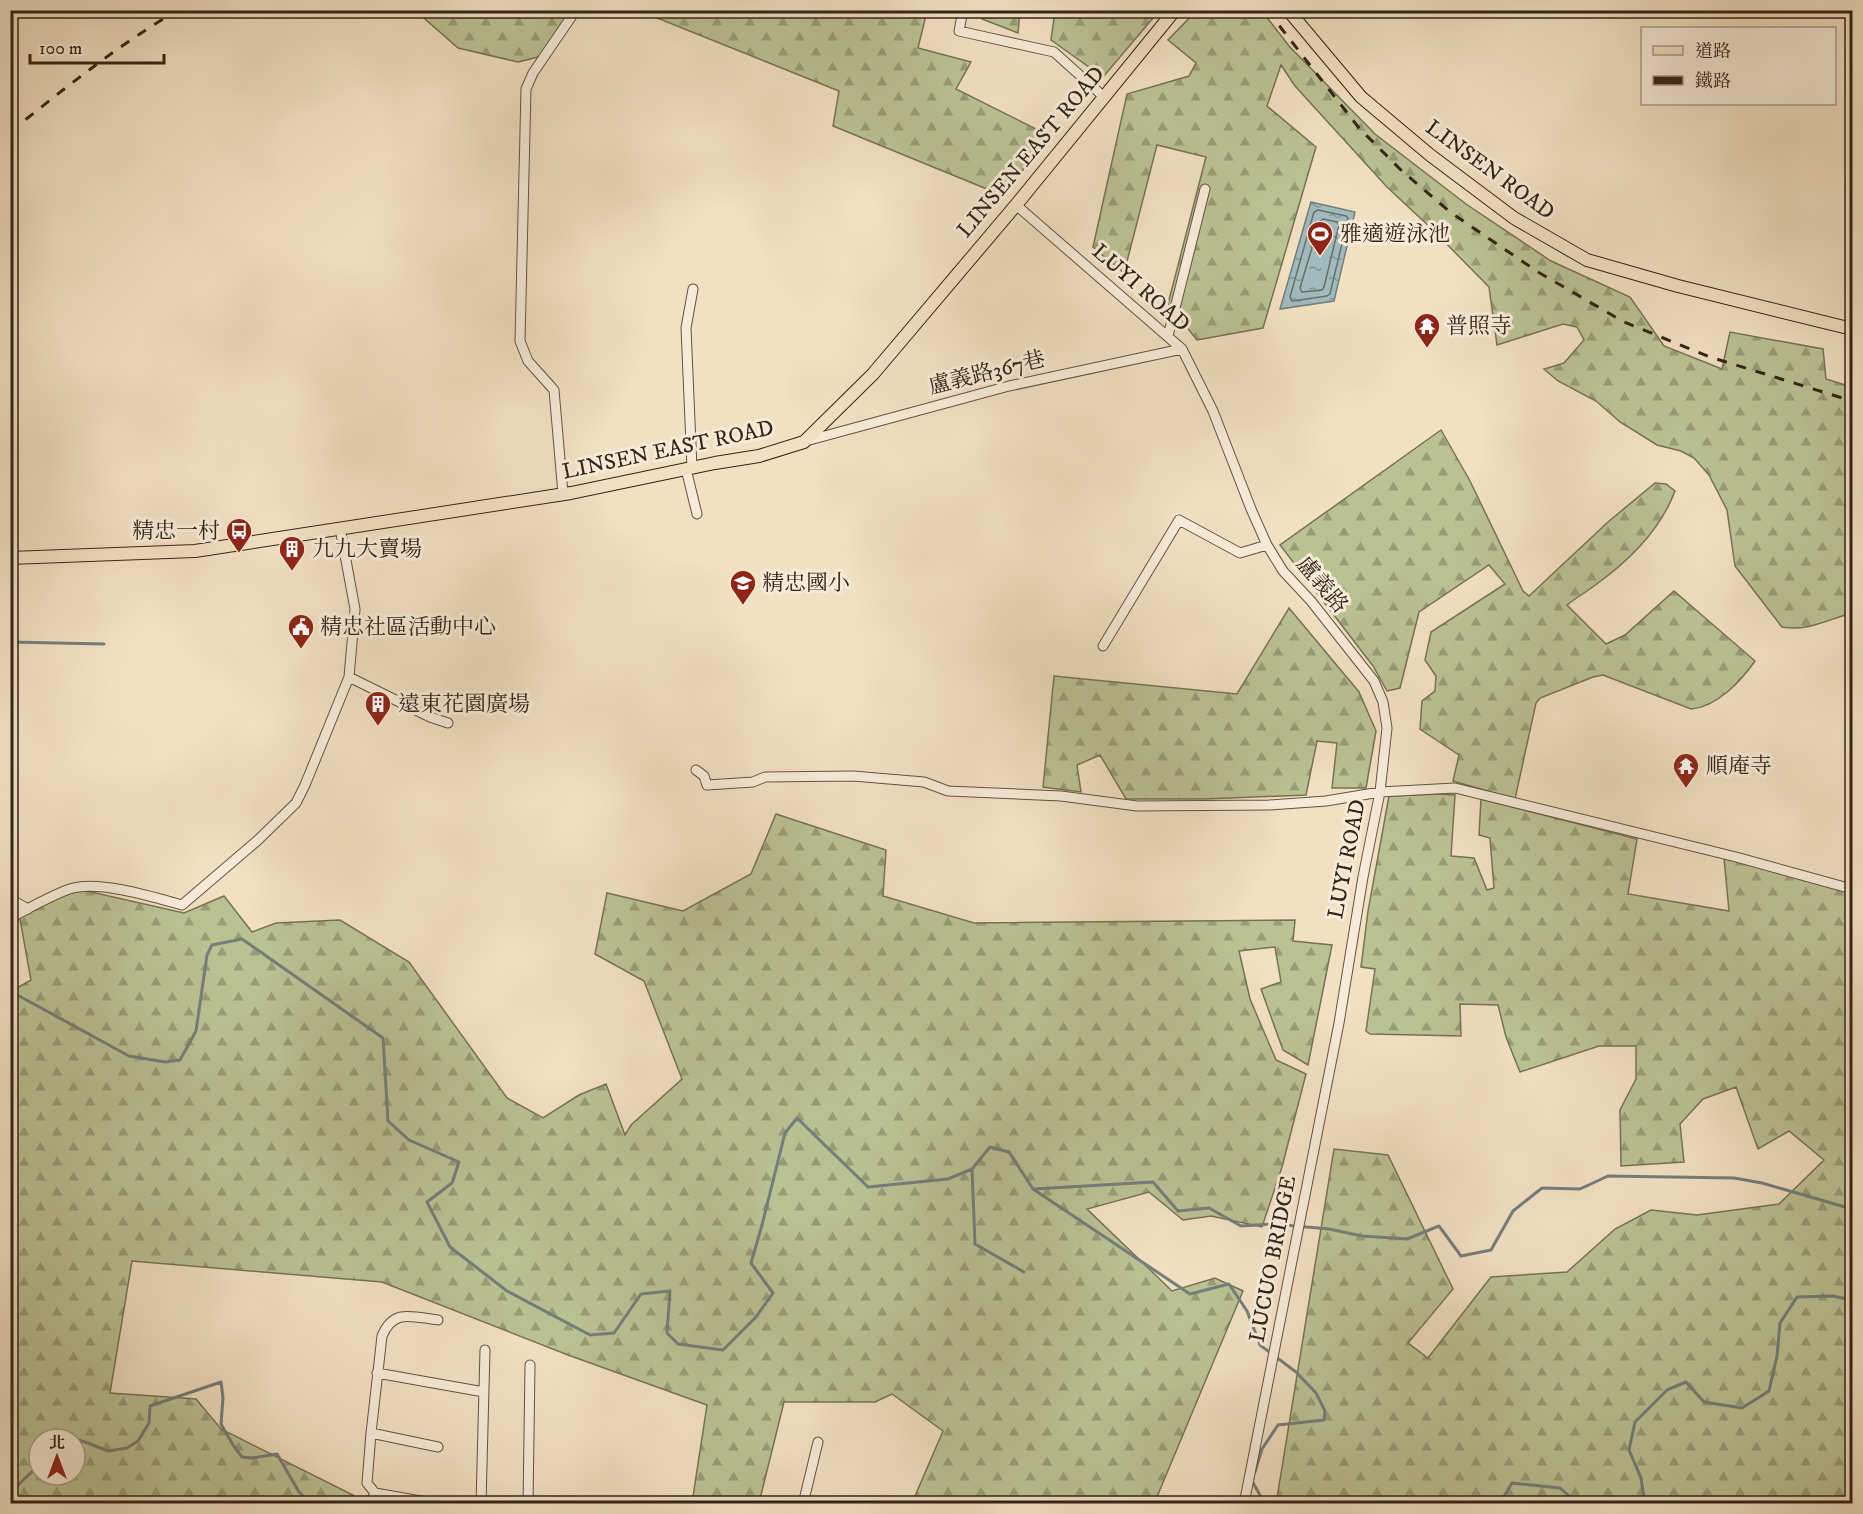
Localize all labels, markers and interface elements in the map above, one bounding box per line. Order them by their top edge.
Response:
scale bar [30,27,164,65]
legend [1641,27,1836,105]
text: 100 m [39,38,82,60]
text: 道路 [1695,41,1731,63]
street label: LINSEN EAST ROAD [951,61,1111,243]
text: 鐵路 [1695,71,1731,93]
street label: LINSEN ROAD [1420,114,1560,226]
sports icon: 雅適遊泳池 [1305,219,1335,257]
place label: 雅適遊泳池 [1340,221,1450,248]
street label: LUYI ROAD [1086,238,1196,338]
temple icon: 普照寺 [1412,311,1442,349]
place label: 普照寺 [1446,313,1512,340]
street label: 盧義路367巷 [926,345,1048,401]
street label: LINSEN EAST ROAD [560,414,776,486]
bus stop icon: 精忠一村 [224,516,254,554]
place label: 精忠一村 [132,518,220,545]
building icon: 九九大賣場 [277,534,307,572]
place label: 九九大賣場 [312,536,422,563]
street label: 盧義路 [1290,551,1354,619]
school or university icon: 精忠國小 [728,568,758,606]
place label: 精忠國小 [762,570,850,597]
public building icon: 精忠社區活動中心 [286,612,316,650]
place label: 精忠社區活動中心 [320,614,496,641]
building icon: 遠東花園廣場 [363,689,393,727]
place label: 遠東花園廣場 [398,691,530,718]
temple icon: 順庵寺 [1671,751,1701,789]
place label: 順庵寺 [1706,753,1772,780]
street label: LUYI ROAD [1322,797,1372,921]
street label: LUCUO BRIDGE [1244,1173,1302,1345]
north arrow [27,1427,87,1487]
text: 北 [49,1433,65,1453]

